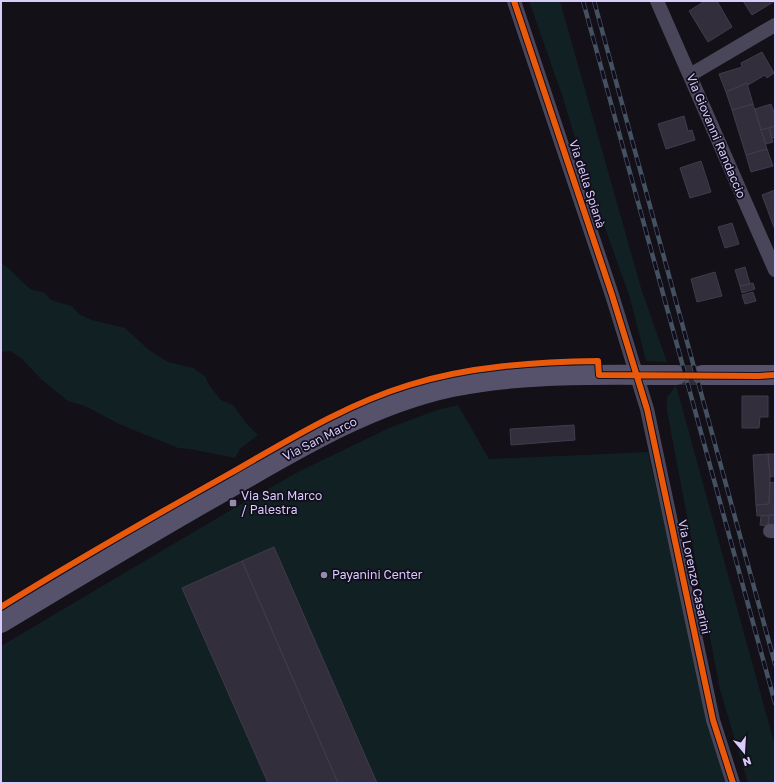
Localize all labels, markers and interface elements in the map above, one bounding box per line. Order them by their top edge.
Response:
street label: Via Giovanni Randaccio [683,71,749,200]
street label: Via della Spianà [566,138,609,230]
street label: Via San Marco [280,413,359,464]
place label: Via San Marco / Palestra [241,488,322,517]
marker: Via San Marco / Palestra [228,498,238,508]
street label: Via Lorenzo Casarini [675,518,714,636]
place label: Payanini Center [332,567,423,582]
marker: Payanini Center [319,570,329,580]
north arrow [724,732,764,772]
text: N [741,755,753,769]

